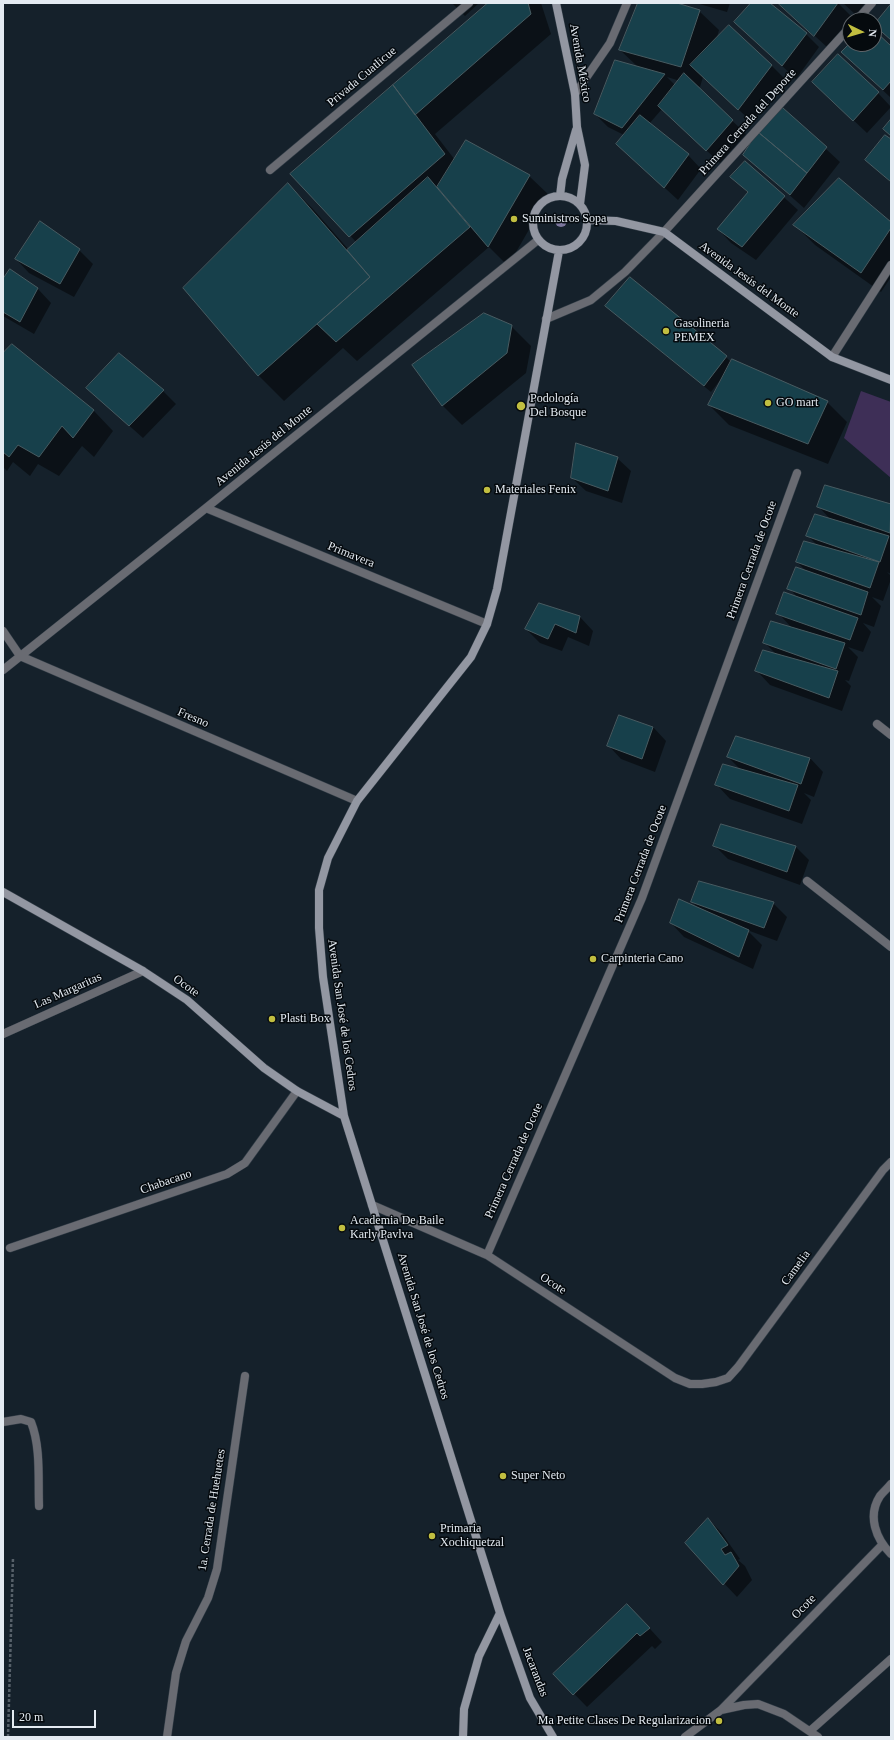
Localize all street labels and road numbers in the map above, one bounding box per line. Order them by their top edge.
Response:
street label: Avenida México [566,23,594,103]
street label: Privada Cuatlicue [325,44,399,110]
street label: Primera Cerrada del Deporte [696,66,800,178]
street label: Avenida Jesús del Monte [696,239,802,321]
street label: Avenida Jesús del Monte [213,403,315,489]
street label: Primera Cerrada de Ocote [724,499,780,621]
street label: Primavera [325,539,377,571]
street label: Fresno [175,705,211,731]
street label: Primera Cerrada de Ocote [612,803,670,925]
street label: Avenida San José de los Cedros [324,938,360,1092]
street label: Las Margaritas [32,970,104,1012]
street label: Ocote [170,972,202,1000]
street label: Primera Cerrada de Ocote [482,1101,546,1221]
street label: Chabacano [138,1167,194,1197]
street label: Camelia [778,1248,814,1288]
street label: Avenida San José de los Cedros [394,1251,452,1401]
street label: Ocote [537,1270,569,1298]
street label: 1a. Cerrada de Huehuetes [195,1448,229,1572]
street label: Ocote [789,1592,819,1622]
street label: Jacarandas [519,1645,551,1699]

